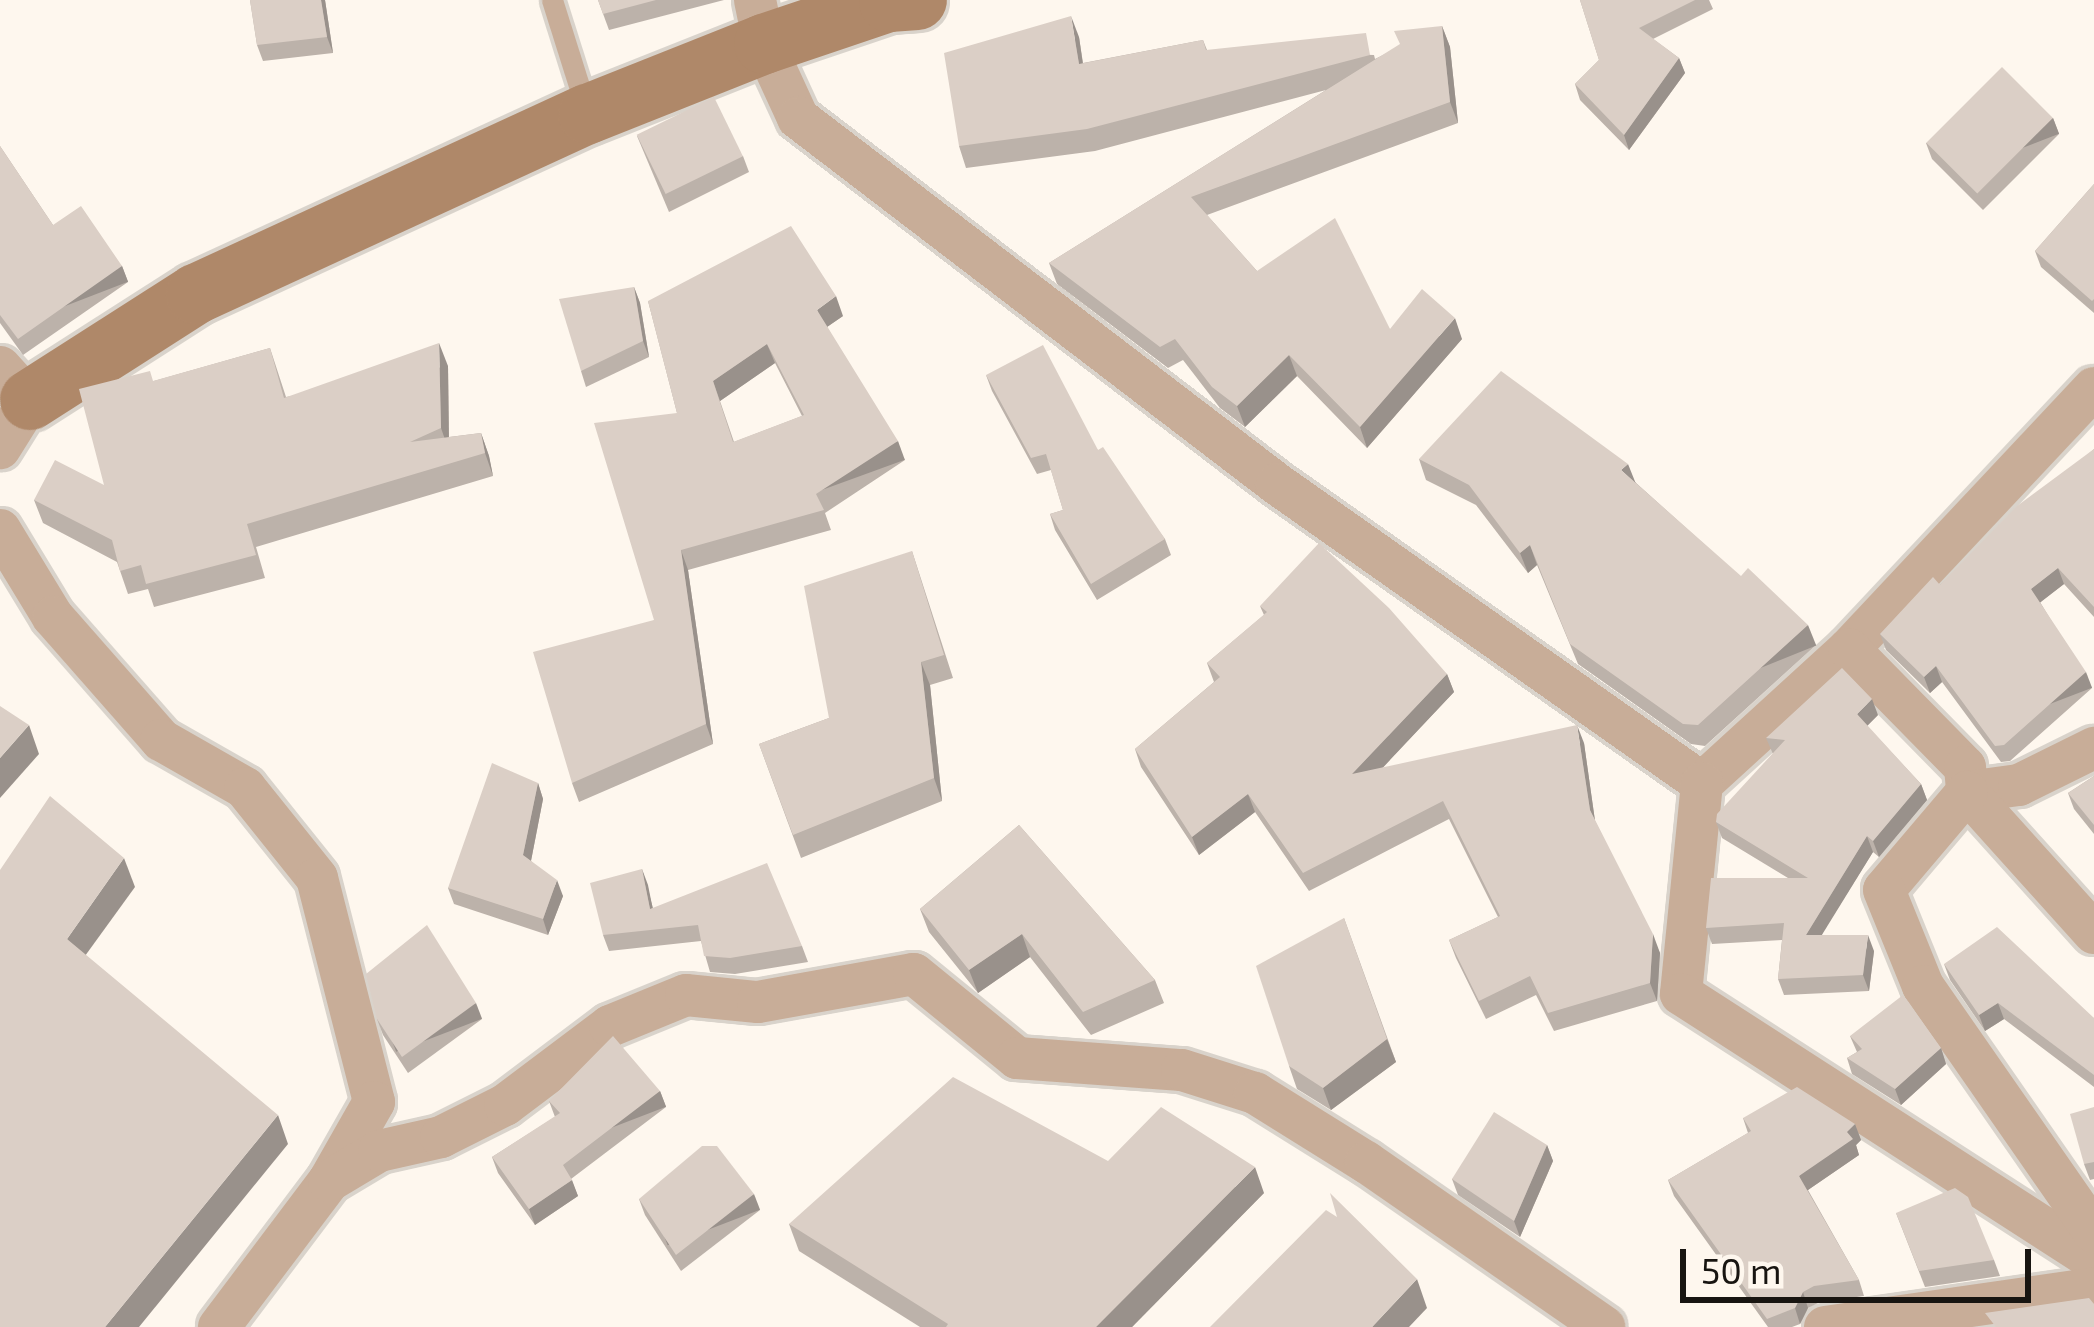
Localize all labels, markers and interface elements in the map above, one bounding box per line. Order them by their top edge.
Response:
scale bar [1686,1225,2037,1299]
text: 50 m [1701,1248,1782,1291]

